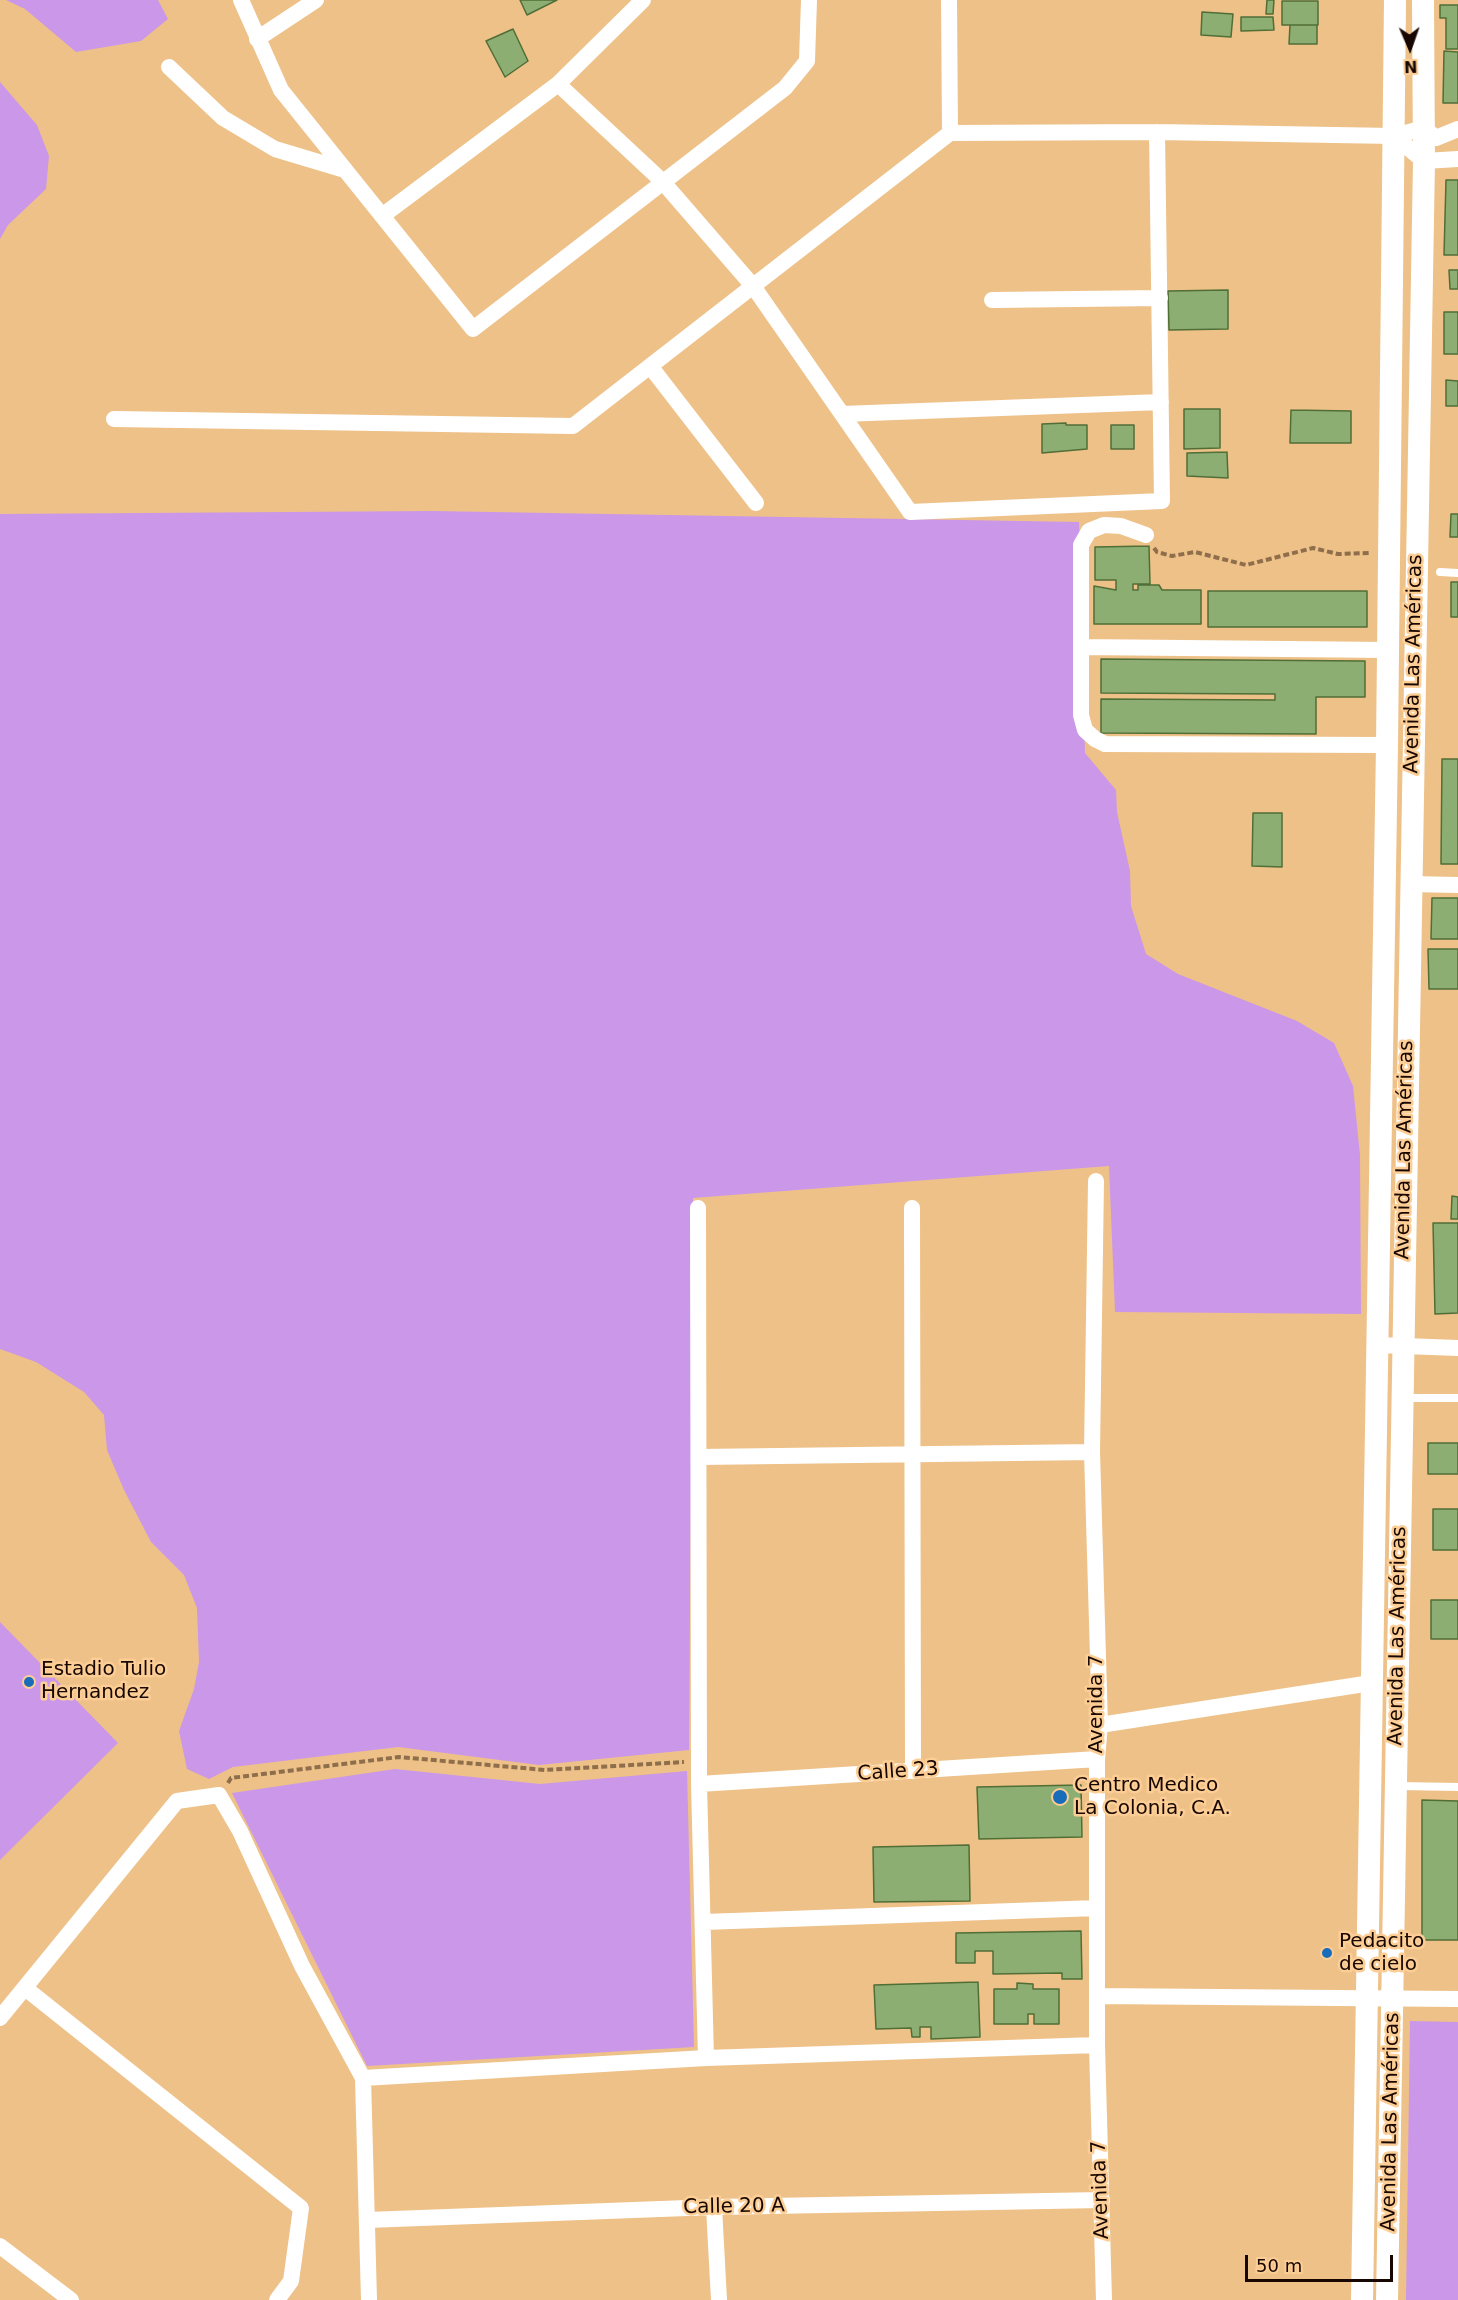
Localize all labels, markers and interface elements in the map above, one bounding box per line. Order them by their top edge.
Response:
north arrow [1380,18,1440,78]
text: N [1404,57,1418,76]
street label: Avenida Las Américas [1400,554,1428,774]
street label: Avenida Las Américas [1391,1040,1419,1260]
street label: Avenida Las Américas [1384,1526,1412,1746]
street label: Avenida 7 [1085,1655,1109,1753]
place label: Estadio Tulio Hernandez [41,1658,166,1705]
marker: Estadio Tulio Hernandez [22,1675,36,1689]
street label: Calle 23 [857,1757,939,1787]
place label: Centro Medico La Colonia, C.A. [1074,1774,1231,1821]
marker: Centro Medico La Colonia, C.A. [1051,1788,1069,1806]
place label: Pedacito de cielo [1339,1930,1424,1977]
marker: Pedacito de cielo [1320,1946,1334,1960]
street label: Avenida Las Américas [1377,2012,1405,2232]
street label: Avenida 7 [1087,2140,1115,2240]
street label: Calle 20 A [683,2194,785,2220]
scale bar [1248,2243,1396,2281]
text: 50 m [1256,2255,1302,2276]

